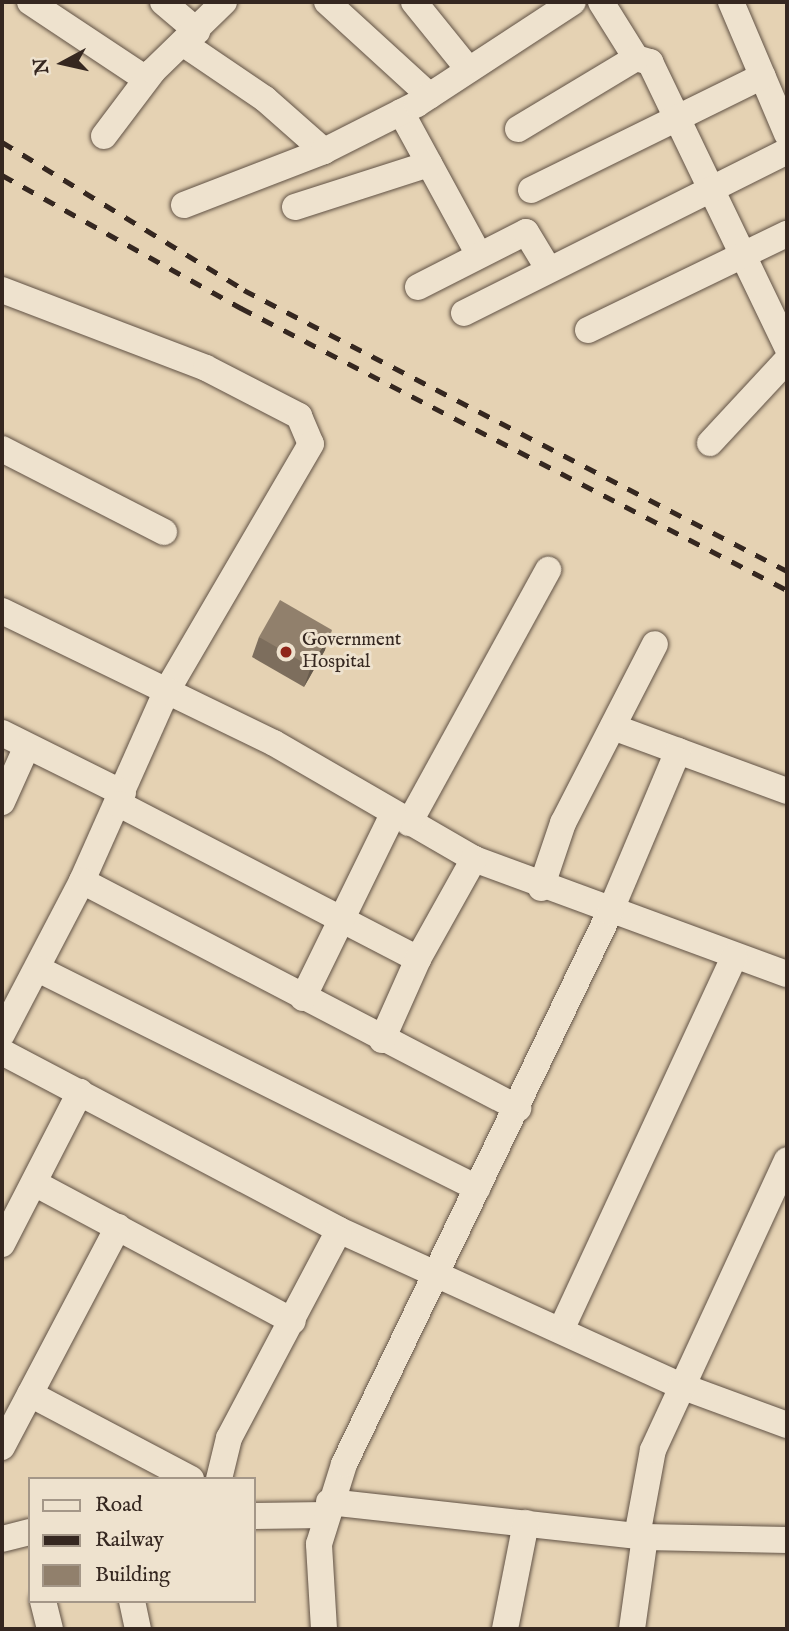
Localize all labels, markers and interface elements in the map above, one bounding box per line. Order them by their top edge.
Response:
north arrow [28,28,98,98]
text: N [29,56,55,76]
place label: Government Hospital [302,630,401,674]
marker: Government Hospital [276,642,296,662]
legend [28,1477,256,1603]
text: Road [95,1492,142,1519]
text: Railway [95,1527,164,1554]
text: Building [95,1562,170,1589]

